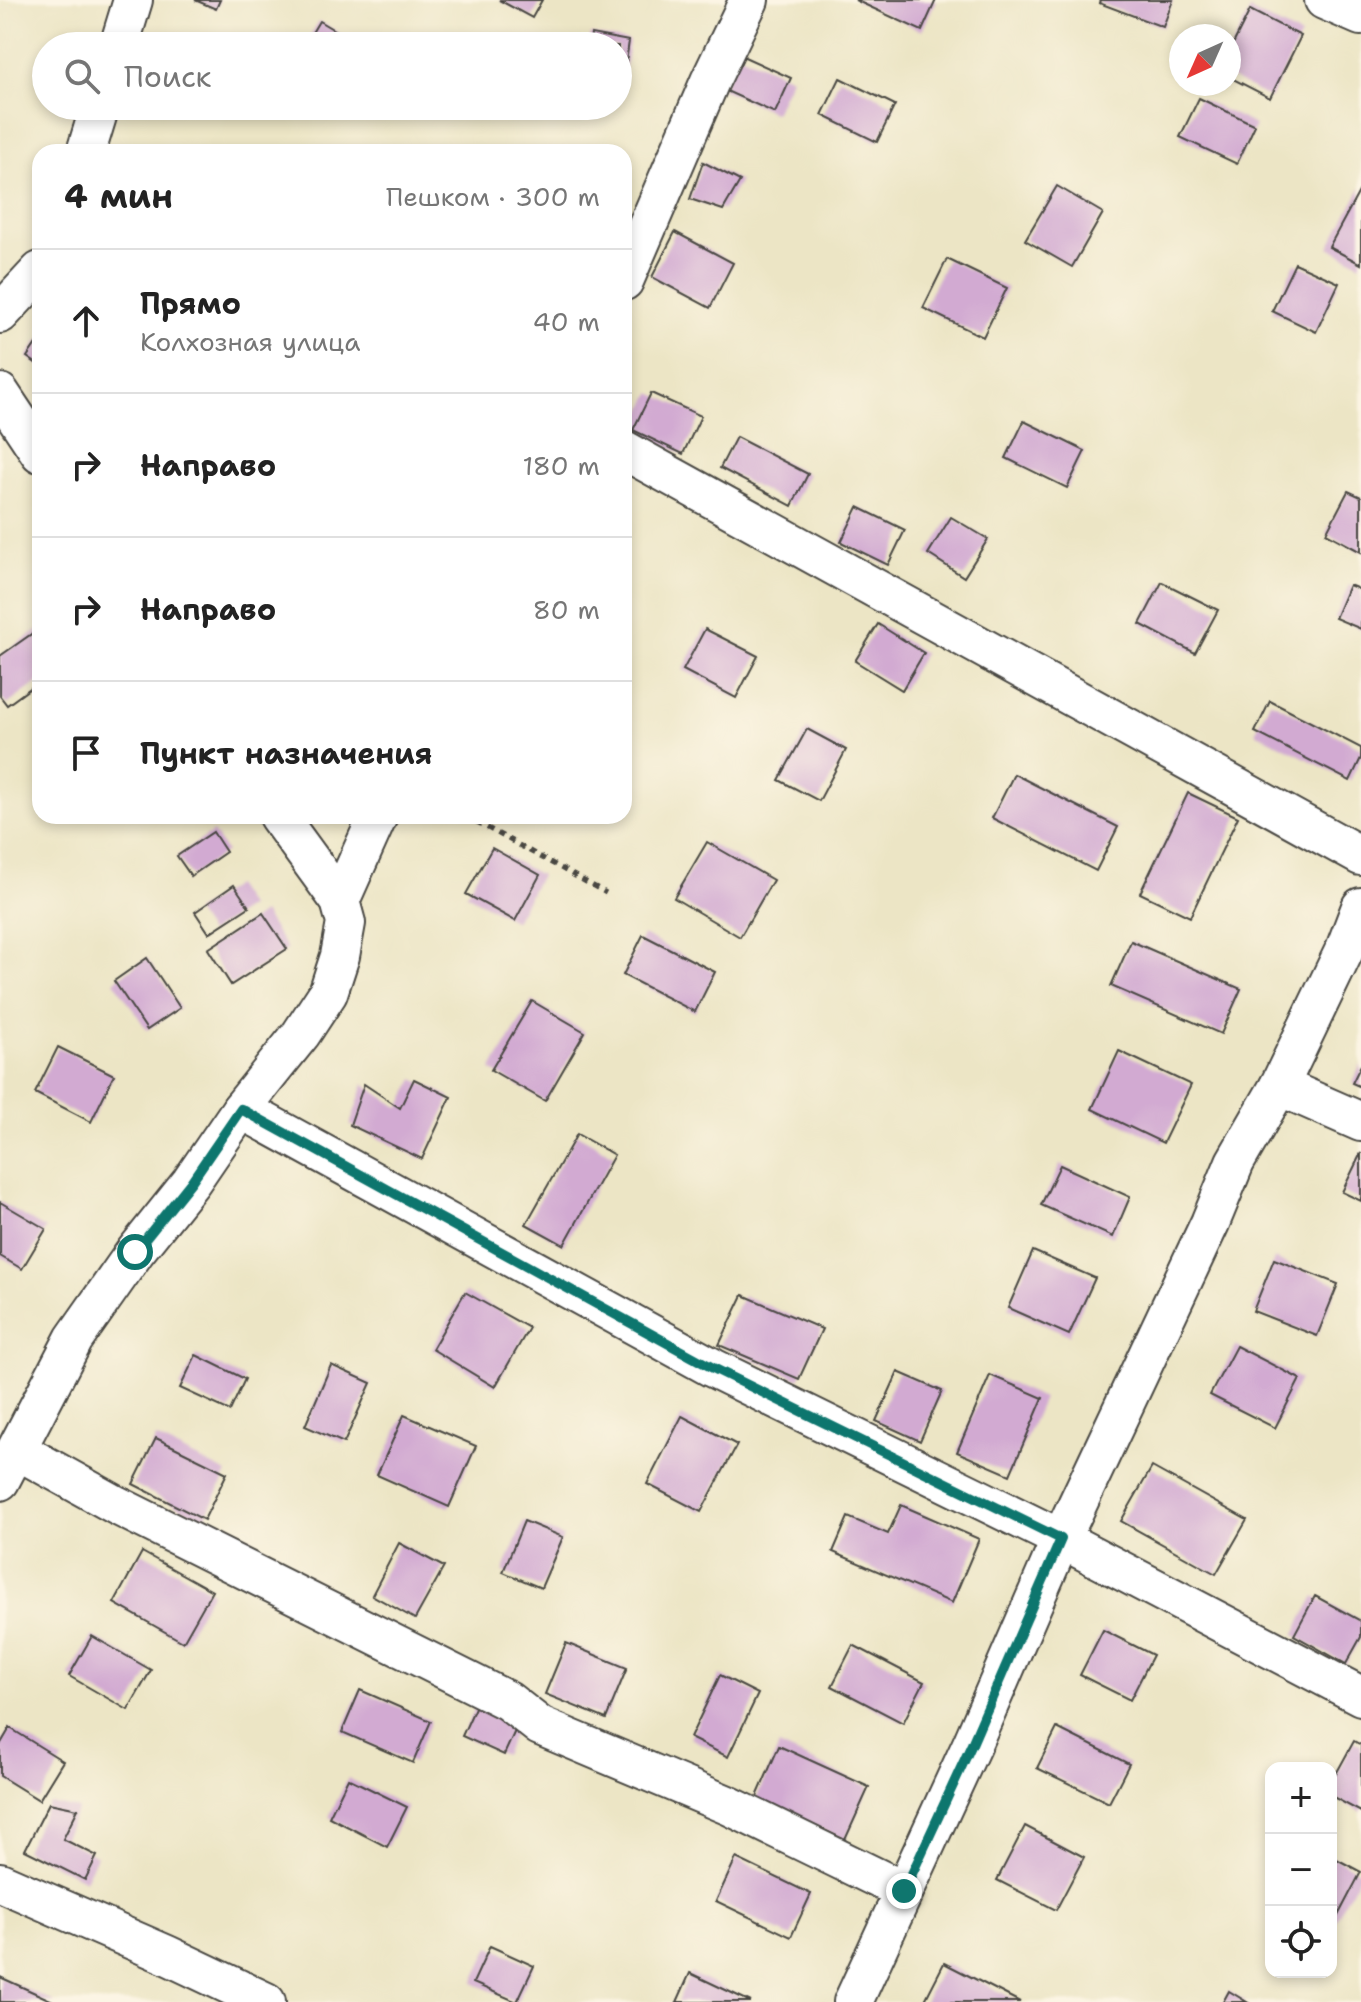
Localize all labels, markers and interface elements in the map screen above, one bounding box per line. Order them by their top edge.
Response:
north arrow [1169,24,1241,96]
search box [32,32,632,120]
icon: search [60,54,104,98]
text: Поиск [124,56,212,97]
text: 4 мин [64,173,173,219]
text: Пешком · 300 m [386,179,600,214]
text: Прямо [140,283,241,324]
icon: ahead [64,299,108,343]
text: 40 m [533,304,600,339]
text: Колхозная улица [140,324,360,359]
icon: right [64,443,108,487]
text: Направо [140,445,276,486]
text: 180 m [522,448,600,483]
icon: right [64,587,108,631]
text: Направо [140,589,276,630]
text: 80 m [533,592,600,627]
icon: arrive [64,731,108,775]
text: Пункт назначения [140,733,432,774]
route start [117,1234,153,1270]
map controls [1265,1762,1337,1978]
button: + [1265,1762,1337,1834]
button: − [1265,1834,1337,1906]
route end [886,1873,922,1909]
button: locate [1265,1906,1337,1978]

